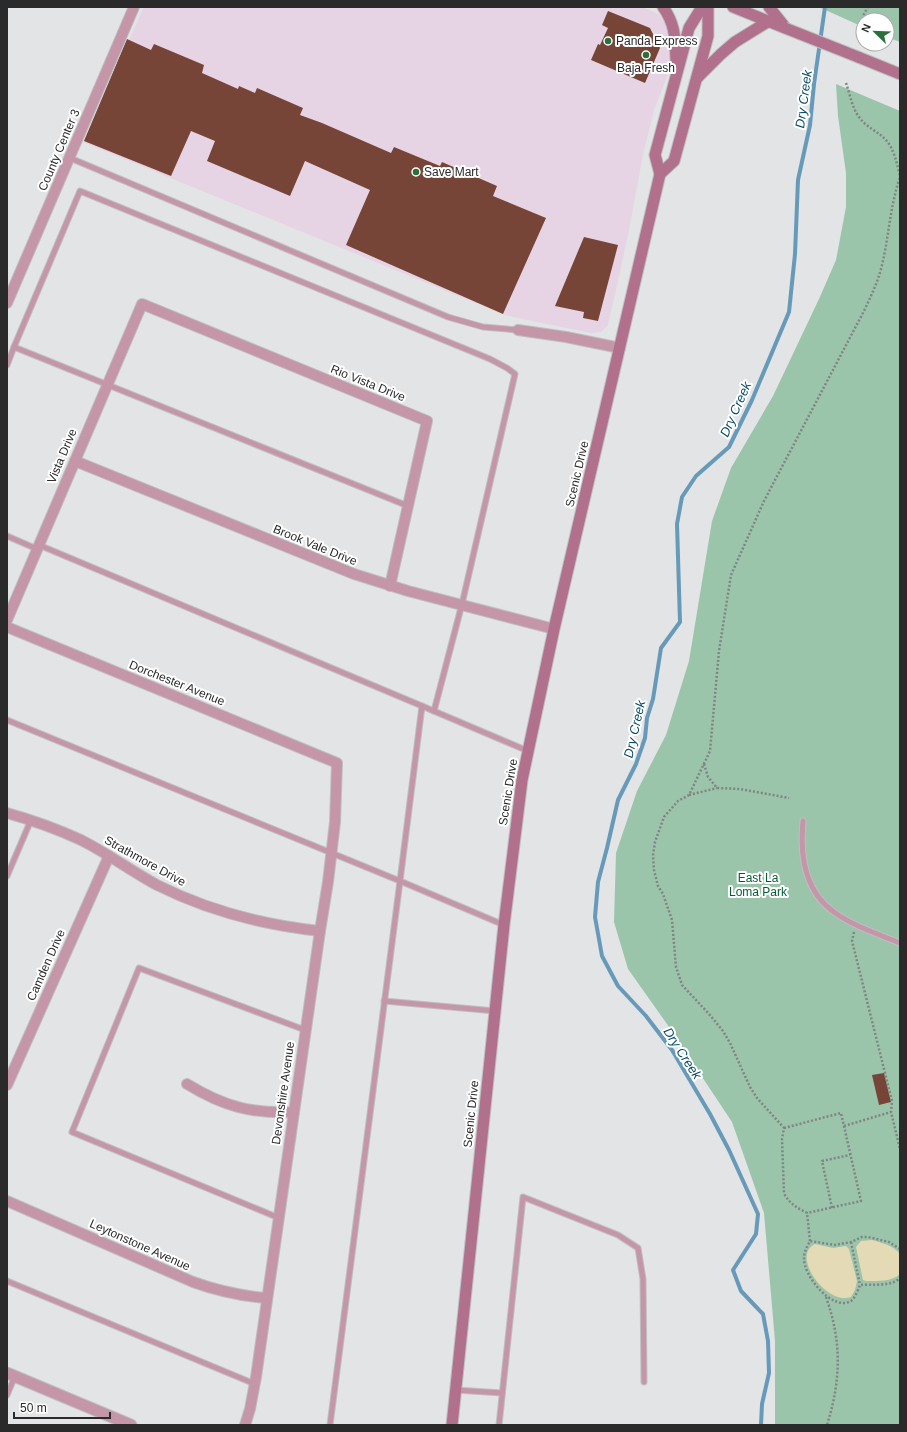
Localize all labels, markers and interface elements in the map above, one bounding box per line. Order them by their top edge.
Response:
north arrow [855,12,895,52]
text: N [859,22,873,34]
place label: Panda Express [616,34,697,48]
marker: Panda Express [603,36,613,46]
marker: Baja Fresh [641,50,651,60]
place label: Baja Fresh [617,61,675,75]
water label: Dry Creek [792,68,815,129]
street label: County Center 3 [35,107,83,193]
place label: Save Mart [424,165,479,179]
marker: Save Mart [411,167,421,177]
street label: Rio Vista Drive [329,362,408,404]
water label: Dry Creek [717,378,755,439]
street label: Vista Drive [44,426,80,485]
street label: Scenic Drive [563,439,591,508]
street label: Brook Vale Drive [271,522,359,568]
street label: Dorchester Avenue [127,657,227,709]
water label: Dry Creek [621,697,649,759]
street label: Scenic Drive [496,757,520,826]
street label: Strathmore Drive [102,833,188,889]
park label: East La Loma Park [729,871,788,899]
street label: Camden Drive [24,927,68,1003]
water label: Dry Creek [660,1025,706,1083]
street label: Devonshire Avenue [269,1040,297,1145]
street label: Scenic Drive [461,1079,482,1148]
street label: Leytonstone Avenue [88,1217,193,1274]
scale bar [14,1394,110,1420]
text: 50 m [20,1401,47,1415]

